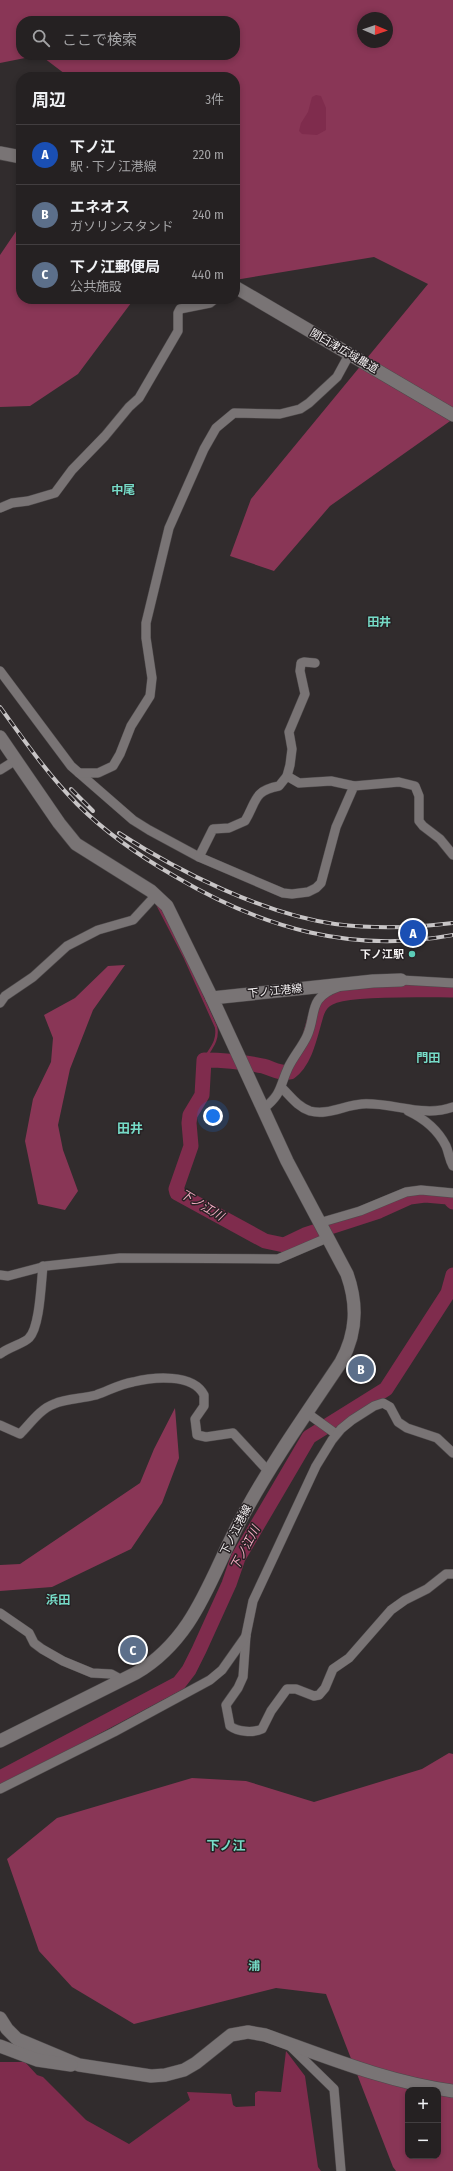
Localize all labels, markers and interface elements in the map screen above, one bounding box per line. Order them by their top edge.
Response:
north arrow [357,12,393,48]
search box [16,16,240,60]
icon: search [30,27,52,49]
text: ここで検索 [62,31,137,49]
text: 周辺 [32,90,66,111]
text: 3件 [205,92,224,107]
text: 下ノ江 [70,138,115,156]
text: A [41,147,49,162]
text: 220 m [193,147,224,162]
text: 駅 · 下ノ江港線 [70,159,157,174]
text: エネオス [70,198,130,216]
text: B [41,207,49,222]
text: 240 m [192,207,224,222]
text: ガソリンスタンド [70,219,174,234]
text: 下ノ江郵便局 [70,258,160,276]
text: C [42,267,48,282]
text: 440 m [192,267,224,282]
text: 公共施設 [70,279,122,294]
street label: 関臼津広域農道 [307,326,381,376]
district label: 中尾 [111,483,135,497]
district label: 田井 [367,615,391,629]
pin: A [400,918,426,948]
place label: 下ノ江駅 [360,948,404,961]
marker: 下ノ江駅 [407,949,417,959]
street label: 下ノ江港線 [247,982,303,1000]
district label: 門田 [416,1051,440,1065]
your location [203,1106,223,1126]
district label: 田井 [117,1121,143,1136]
water label: 下ノ江川 [178,1187,228,1224]
pin: B [348,1354,374,1384]
street label: 下ノ江港線 [218,1503,254,1557]
water label: 下ノ江川 [228,1522,263,1572]
district label: 浜田 [46,1593,70,1607]
pin: C [120,1635,146,1665]
district label: 下ノ江 [206,1838,246,1853]
district label: 浦 [248,1959,260,1973]
map controls [405,2087,441,2159]
button: + [405,2087,441,2123]
button: − [405,2123,441,2159]

